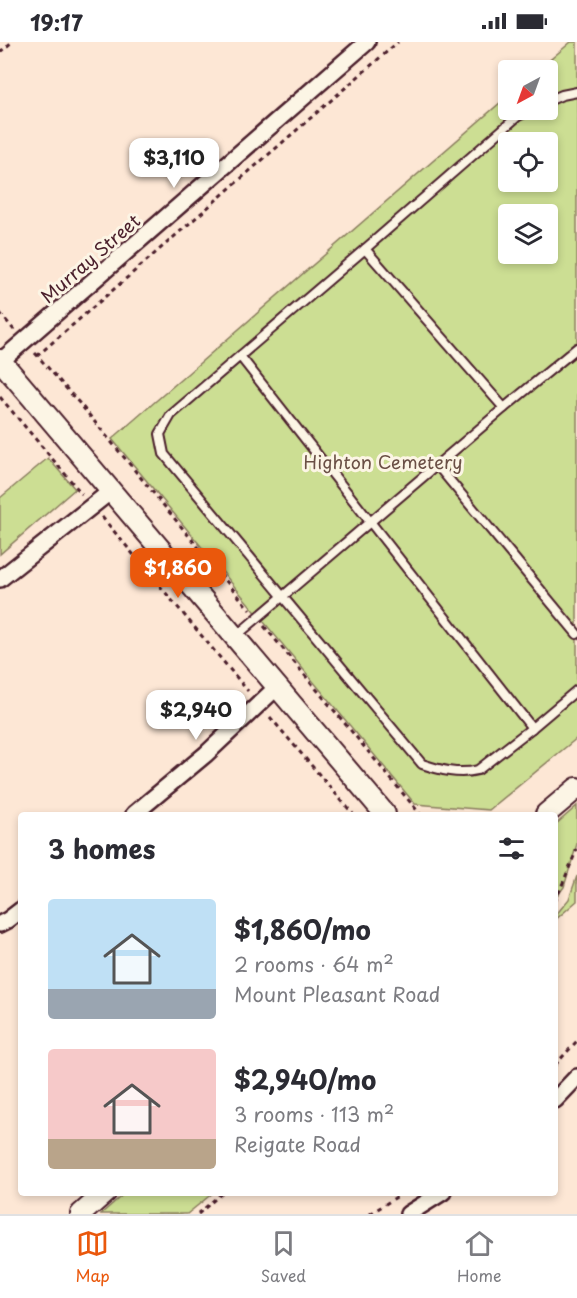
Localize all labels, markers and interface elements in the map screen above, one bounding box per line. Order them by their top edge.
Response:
text: 19:17 [30,5,83,38]
north arrow [498,60,558,120]
map controls [498,60,558,264]
button: locate [498,132,558,192]
pin: $3,110 [125,138,223,189]
text: $3,110 [143,142,205,172]
button: layers [498,204,558,264]
street label: Murray Street [34,207,146,309]
park label: Highton Cemetery [304,448,463,475]
pin: $1,860 [129,548,227,599]
text: $1,860 [144,552,212,582]
pin: $2,940 [147,690,245,741]
text: $2,940 [160,694,232,724]
text: 3 homes [48,829,155,868]
icon: filters [495,832,528,865]
text: $1,860/mo [234,910,371,949]
icon: home [96,923,168,995]
text: 2 rooms · 64 m² [234,949,394,979]
text: Mount Pleasant Road [234,979,440,1009]
text: $2,940/mo [234,1060,376,1099]
icon: home [96,1073,168,1145]
text: 3 rooms · 113 m² [234,1099,394,1129]
text: Reigate Road [234,1129,361,1159]
tab: Map [75,1227,110,1287]
tab: Saved [261,1227,306,1287]
tab: Home [457,1227,502,1287]

